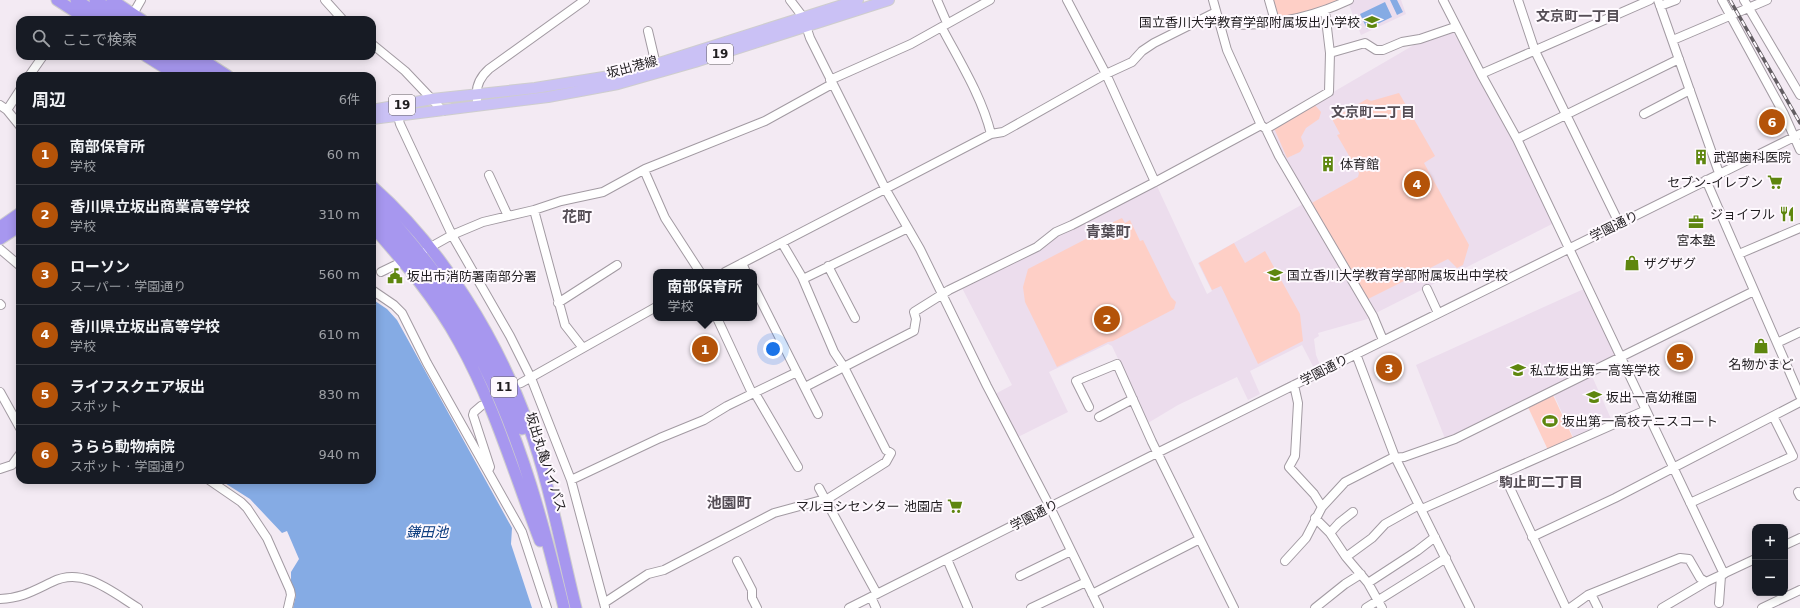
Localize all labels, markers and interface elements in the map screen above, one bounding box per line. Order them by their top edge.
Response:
district label: 文京町一丁目 [1536,8,1620,24]
school or university icon: 国立香川大学教育学部附属坂出小学校 [1363,13,1381,31]
place label: 国立香川大学教育学部附属坂出小学校 [1139,15,1360,30]
search box [16,16,376,60]
icon: search [30,27,52,49]
text: ここで検索 [62,31,137,49]
road number: 19 [707,44,733,64]
street label: 坂出港線 [605,53,659,81]
text: 周辺 [32,90,66,110]
text: 6件 [339,92,360,107]
road number: 19 [389,95,415,115]
district label: 文京町二丁目 [1331,104,1415,120]
pin: 6 [1759,107,1785,137]
text: 南部保育所 [70,138,145,156]
text: 1 [40,147,50,162]
text: 60 m [327,147,360,162]
building icon: 武部歯科医院 [1692,148,1710,166]
place label: 武部歯科医院 [1713,150,1791,165]
building icon: 体育館 [1319,155,1337,173]
place label: 体育館 [1340,157,1379,172]
text: 学校 [70,159,96,174]
pin: 4 [1404,169,1430,199]
supermarket icon: セブン-イレブン [1766,173,1784,191]
place label: セブン-イレブン [1667,175,1763,190]
text: 香川県立坂出商業高等学校 [70,198,250,216]
restaurant icon: ジョイフル [1778,205,1796,223]
text: 2 [40,207,50,222]
text: 310 m [318,207,360,222]
place label: ジョイフル [1710,207,1775,222]
district label: 花町 [562,208,592,226]
street label: 学園通り [1587,208,1641,244]
office icon: 宮本塾 [1687,213,1705,231]
text: 学校 [70,219,96,234]
district label: 青葉町 [1085,223,1131,241]
place label: 宮本塾 [1676,233,1716,248]
shop icon: ザグザグ [1623,254,1641,272]
place label: ザグザグ [1644,256,1696,271]
text: ローソン [70,258,130,276]
school or university icon: 国立香川大学教育学部附属坂出中学校 [1266,266,1284,284]
text: 3 [40,267,50,282]
text: 560 m [318,267,360,282]
public building icon: 坂出市消防署南部分署 [386,267,404,285]
place label: 国立香川大学教育学部附属坂出中学校 [1287,268,1508,283]
place label: 坂出市消防署南部分署 [407,269,537,284]
popup [653,269,757,321]
text: 南部保育所 [667,278,743,296]
text: スーパー · 学園通り [70,279,186,294]
text: 学校 [667,299,694,314]
pin: 2 [1094,304,1120,334]
text: 香川県立坂出高等学校 [70,318,220,336]
text: 4 [40,327,50,342]
text: 610 m [318,327,360,342]
pin: 1 [692,334,718,364]
shop icon: 名物かまど [1752,337,1770,355]
text: 学校 [70,339,96,354]
your location [763,339,783,359]
pin: 5 [1667,342,1693,372]
street label: 学園通り [1297,352,1351,388]
pin: 3 [1376,353,1402,383]
place label: 名物かまど [1728,357,1794,372]
school or university icon: 私立坂出第一高等学校 [1509,361,1527,379]
place label: 私立坂出第一高等学校 [1530,363,1660,378]
road number: 11 [491,377,517,397]
text: ライフスクエア坂出 [70,378,205,396]
text: 5 [40,387,50,402]
text: 830 m [318,387,360,402]
school or university icon: 坂出一高幼稚園 [1585,388,1603,406]
place label: 坂出一高幼稚園 [1606,390,1697,405]
text: スポット [70,399,122,414]
street label: 坂出丸亀バイパス [523,410,569,514]
sports icon: 坂出第一高校テニスコート [1541,412,1559,430]
place label: 坂出第一高校テニスコート [1562,414,1718,429]
text: うらら動物病院 [70,438,175,456]
text: 6 [40,447,50,462]
text: 940 m [318,447,360,462]
text: スポット · 学園通り [70,459,186,474]
district label: 駒止町二丁目 [1499,474,1583,490]
district label: 池園町 [706,494,752,512]
supermarket icon: マルヨシセンター 池園店 [946,497,964,515]
street label: 学園通り [1007,497,1061,533]
place label: マルヨシセンター 池園店 [796,499,943,514]
water label: 鎌田池 [406,524,450,540]
map controls [1752,524,1788,596]
button: + [1752,524,1788,560]
button: − [1752,560,1788,596]

